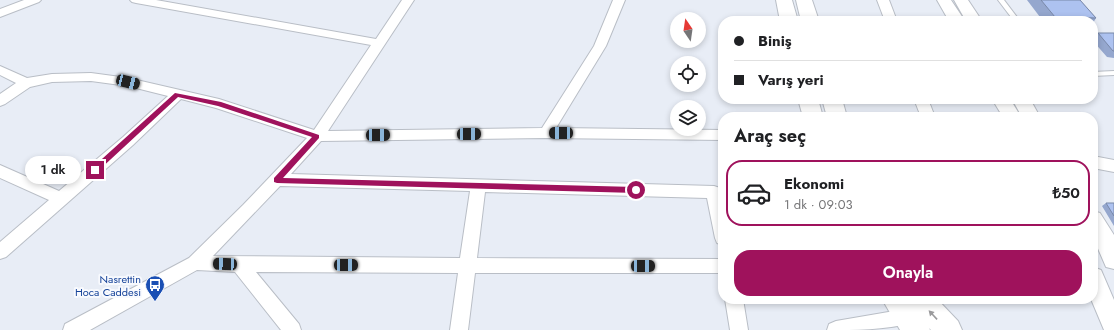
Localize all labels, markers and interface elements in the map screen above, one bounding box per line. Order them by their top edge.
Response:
north arrow [670,12,706,48]
map controls [670,12,706,136]
text: Biniş [758,30,792,52]
button: locate [670,56,706,92]
text: Varış yeri [758,69,824,91]
car [115,73,141,91]
button: layers [670,100,706,136]
text: Araç seç [734,123,806,149]
car [549,127,573,139]
car [457,128,481,140]
car [366,129,390,141]
callout: 1 dk [25,156,81,184]
text: 1 dk [40,160,66,179]
route end [86,161,104,179]
text: Ekonomi [784,173,844,195]
icon: car [736,175,772,211]
route start [627,181,645,199]
text: ₺50 [1052,182,1080,204]
text: 1 dk · 09:03 [784,195,853,214]
button: Onayla [734,250,1082,296]
car [213,258,237,270]
car [334,259,358,271]
car [631,260,655,272]
place label: Nasrettin Hoca Caddesi [75,271,141,300]
bus stop icon: Nasrettin Hoca Caddesi [144,274,166,302]
one-way arrow [928,310,938,320]

